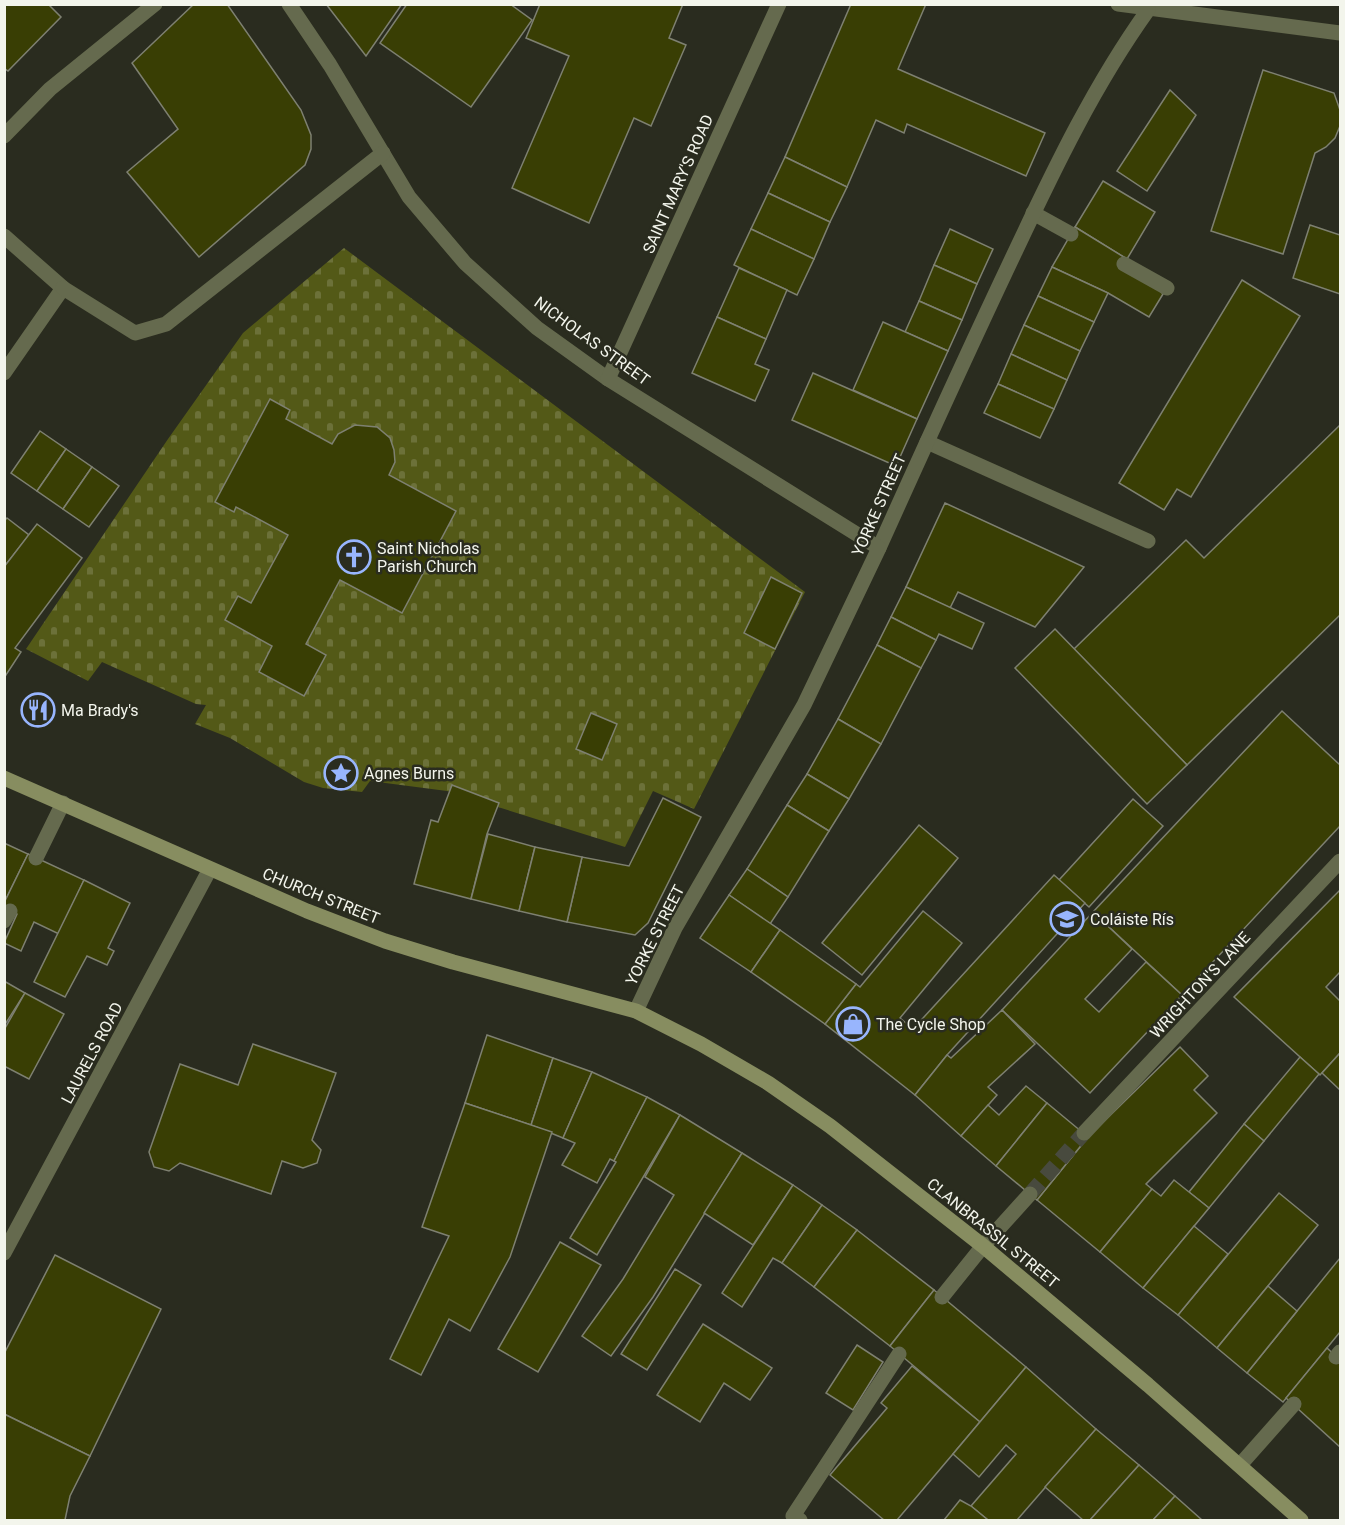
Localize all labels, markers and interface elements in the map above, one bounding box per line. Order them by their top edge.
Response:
street label: SAINT MARY'S ROAD [639,112,717,256]
street label: NICHOLAS STREET [531,293,654,390]
street label: YORKE STREET [848,450,910,559]
church icon: Saint Nicholas Parish Church [336,539,372,575]
place label: Saint Nicholas Parish Church [377,539,480,576]
restaurant icon: Ma Brady's [20,692,56,728]
place label: Ma Brady's [61,701,139,720]
place icon: Agnes Burns [323,755,359,791]
place label: Agnes Burns [364,764,454,783]
street label: CHURCH STREET [260,864,383,928]
street label: YORKE STREET [622,881,689,988]
school or university icon: Coláiste Rís [1049,901,1085,937]
place label: Coláiste Rís [1090,910,1174,929]
street label: WRIGHTON'S LANE [1146,928,1254,1042]
street label: LAURELS ROAD [57,999,127,1107]
shop icon: The Cycle Shop [835,1006,871,1042]
place label: The Cycle Shop [876,1015,986,1034]
street label: CLANBRASSIL STREET [923,1174,1063,1292]

